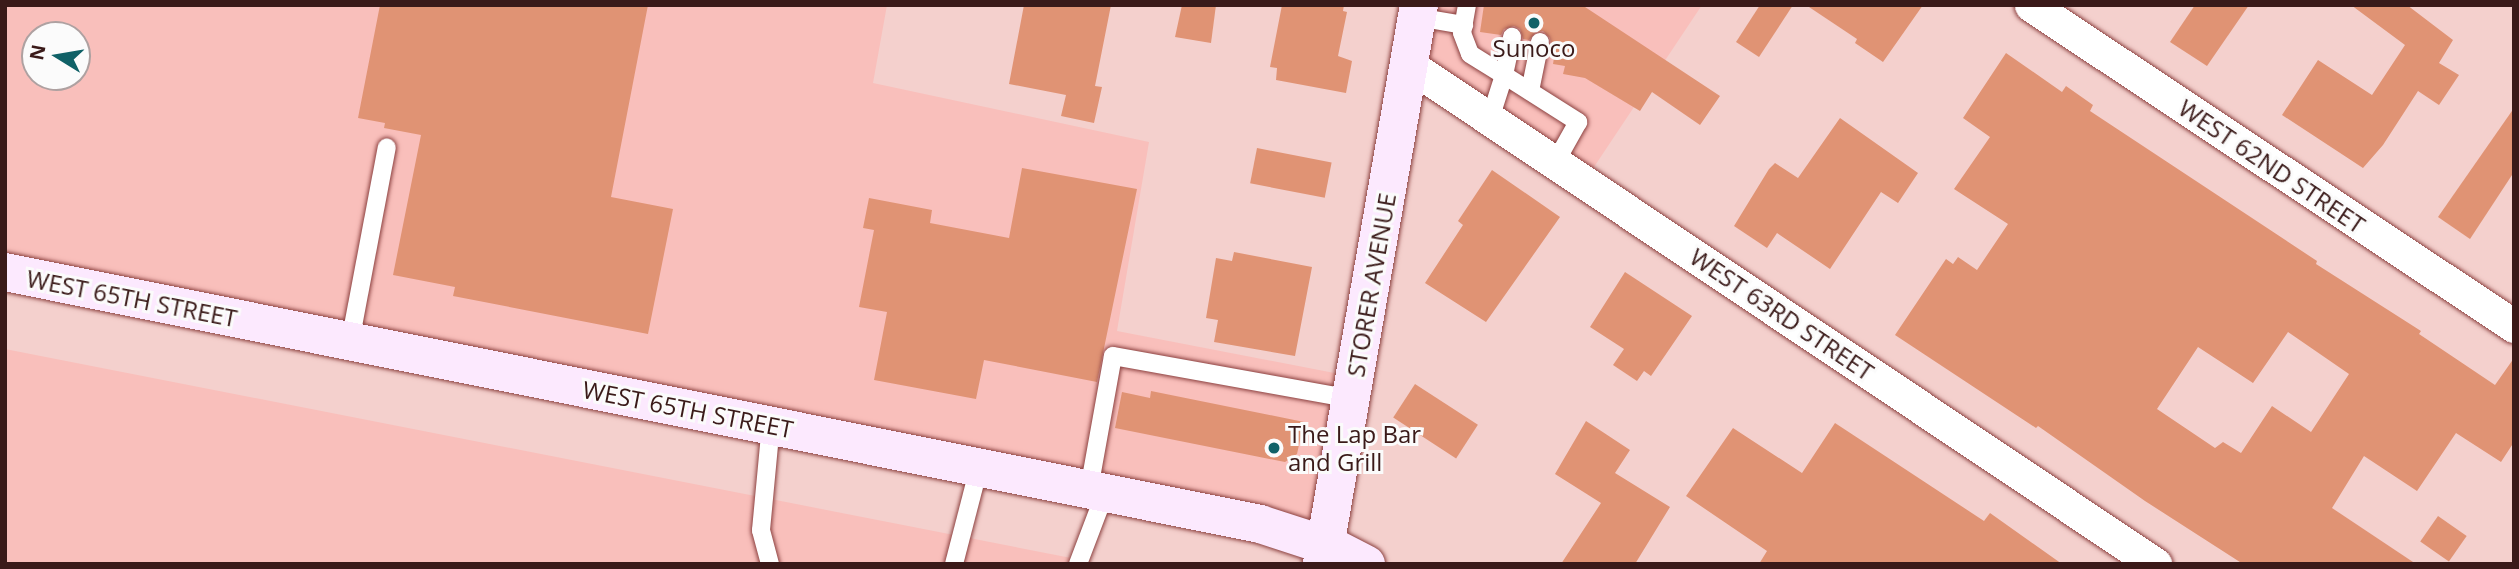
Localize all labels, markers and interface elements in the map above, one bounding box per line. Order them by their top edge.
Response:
marker: Sunoco [1526,15,1542,31]
north arrow [21,21,91,91]
place label: Sunoco [1493,34,1575,62]
text: N [23,42,52,62]
street label: WEST 62ND STREET [2173,93,2371,239]
street label: STORER AVENUE [1341,191,1401,379]
street label: WEST 63RD STREET [1685,242,1879,386]
street label: WEST 65TH STREET [24,263,240,333]
street label: WEST 65TH STREET [580,374,796,444]
place label: The Lap Bar and Grill [1288,420,1421,476]
marker: The Lap Bar and Grill [1266,440,1282,456]

